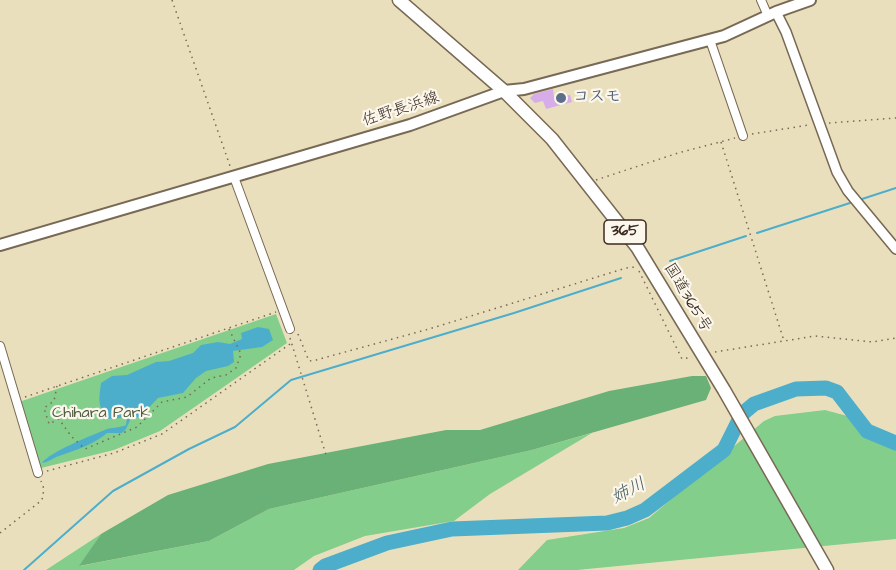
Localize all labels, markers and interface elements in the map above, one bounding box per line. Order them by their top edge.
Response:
place label: コスモ [573,88,621,108]
street label: 佐野長浜線 [360,89,442,131]
marker: コスモ [554,91,568,105]
road number: 365 [604,220,646,244]
street label: 国道365号 [659,260,715,336]
park label: Chihara Park [52,404,150,424]
water label: 姉川 [608,474,650,510]

